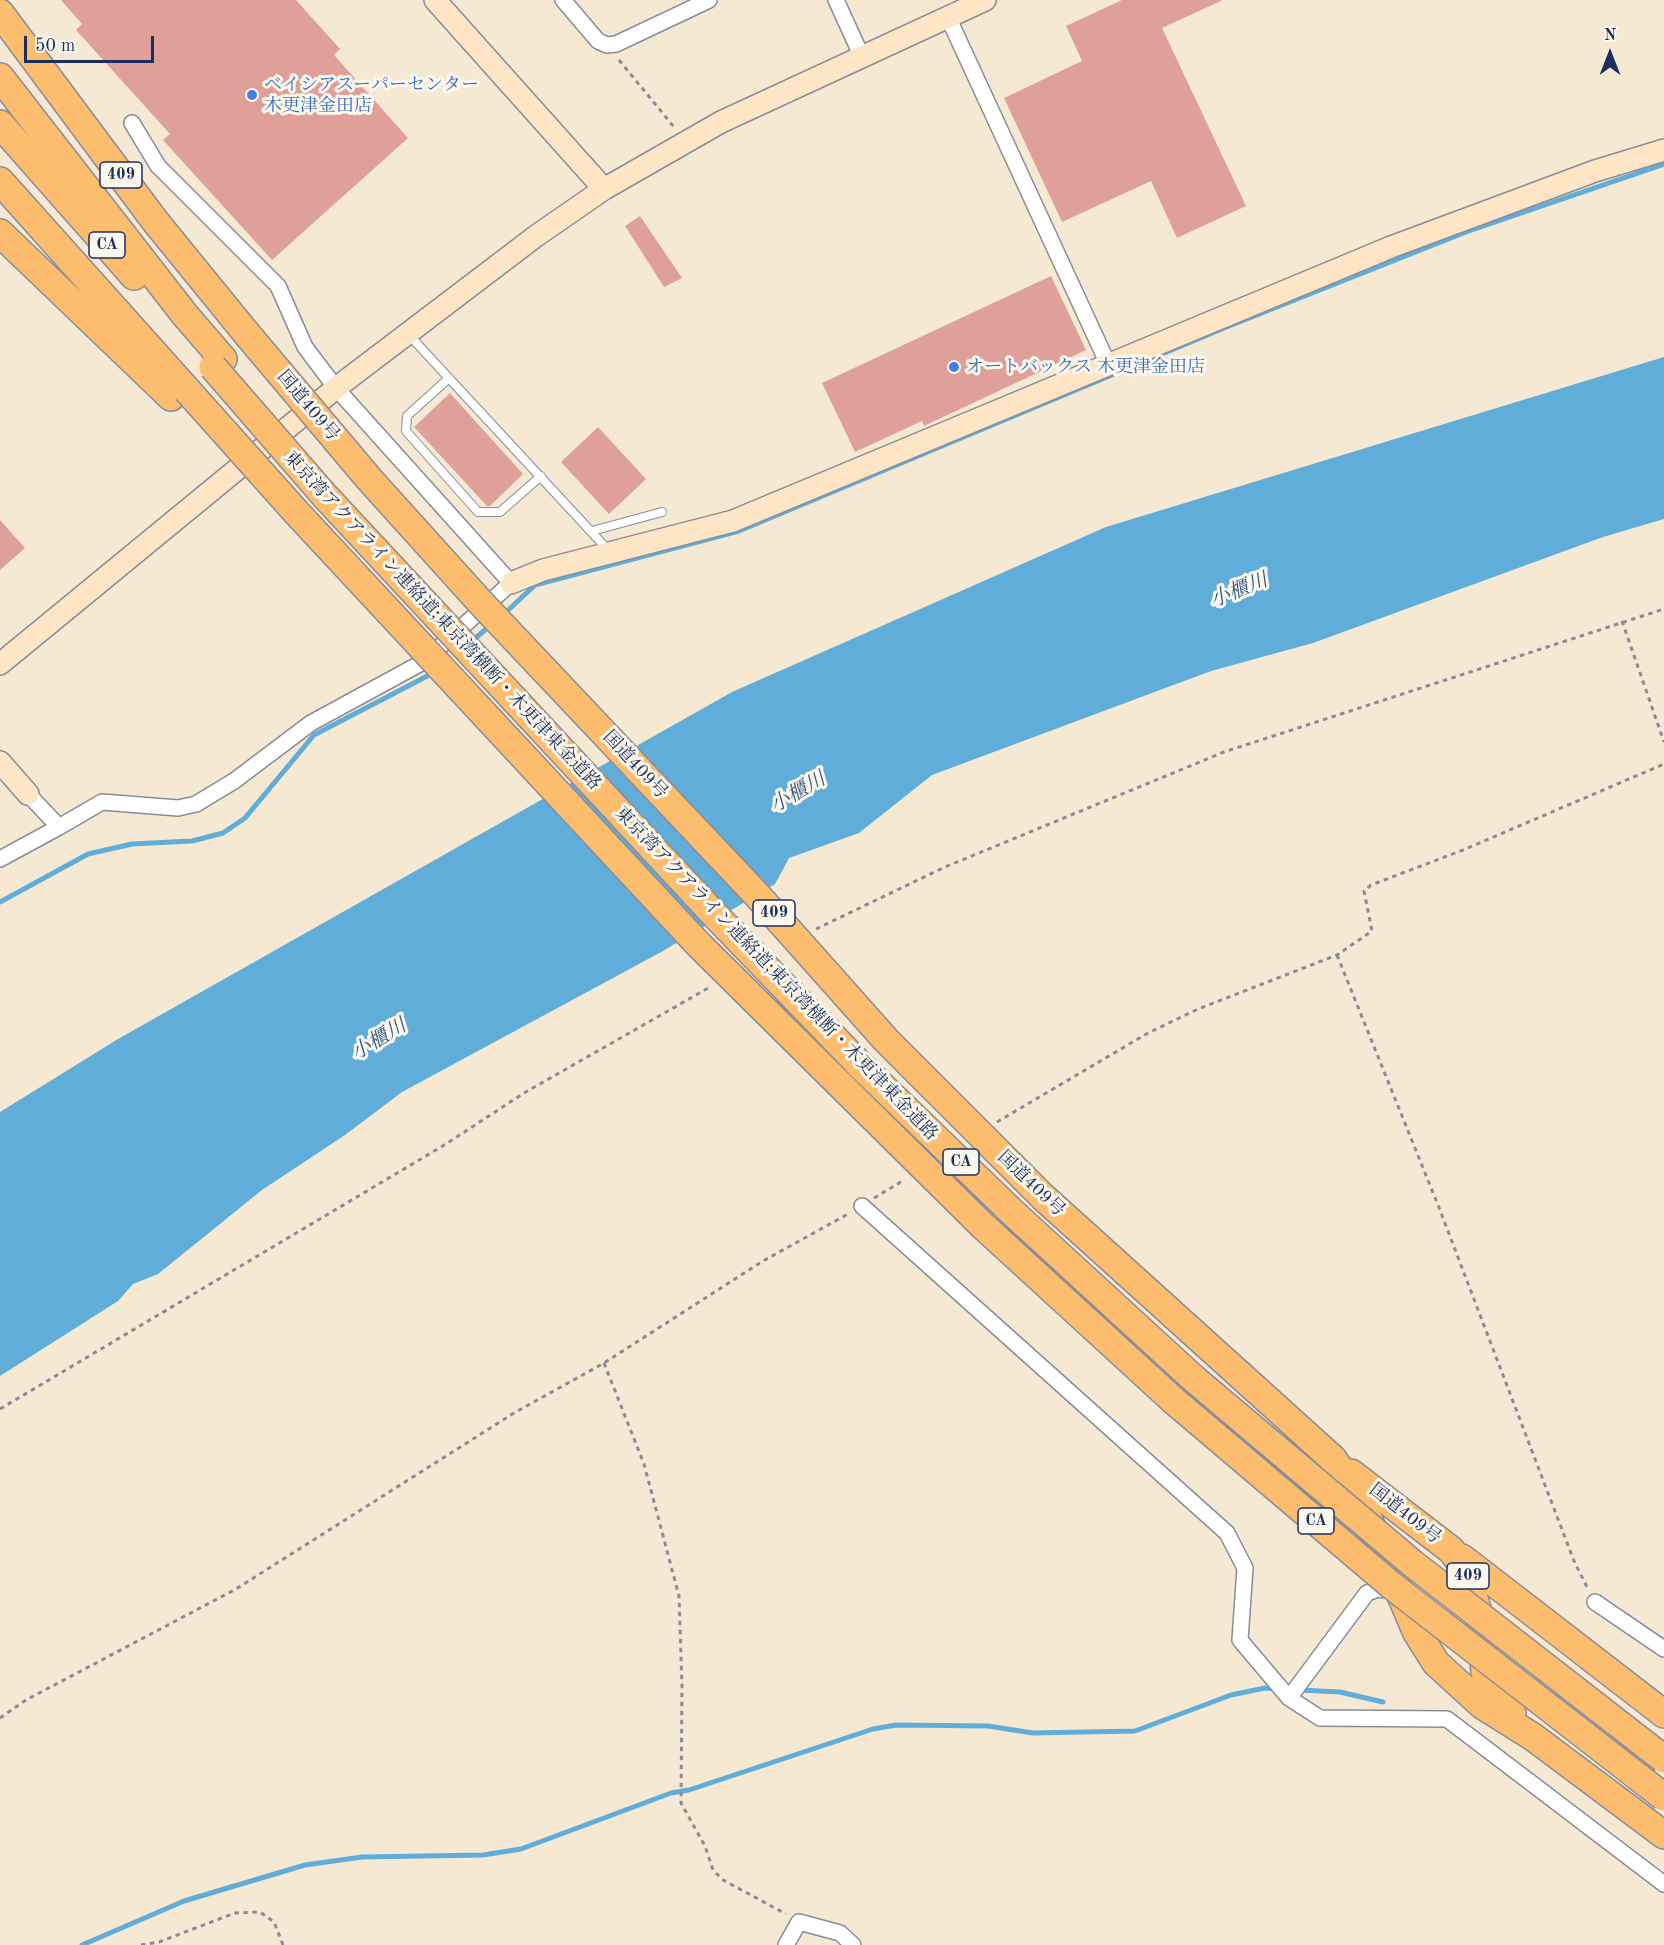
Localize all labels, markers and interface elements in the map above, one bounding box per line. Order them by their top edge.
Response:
scale bar [27,24,158,62]
north arrow [1580,24,1640,84]
text: N [1604,28,1616,44]
text: 50 m [35,37,75,55]
place label: ベイシアスーパーセンター 木更津金田店 [264,74,479,116]
marker: ベイシアスーパーセンター 木更津金田店 [245,88,259,102]
road number: 409 [100,162,142,188]
road number: CA [89,232,125,258]
place label: オートバックス 木更津金田店 [966,356,1205,378]
marker: オートバックス 木更津金田店 [947,360,961,374]
street label: 国道409号 [272,366,344,446]
street label: 東京湾アクアライン連絡道;東京湾横断・木更津東金道路 [279,447,605,795]
water label: 小櫃川 [1207,569,1271,613]
street label: 国道409号 [598,726,672,804]
water label: 小櫃川 [766,768,830,818]
street label: 東京湾アクアライン連絡道;東京湾横断・木更津東金道路 [610,803,942,1145]
road number: 409 [753,900,795,926]
water label: 小櫃川 [347,1014,411,1066]
street label: 国道409号 [993,1147,1069,1221]
road number: CA [943,1149,979,1175]
street label: 国道409号 [1365,1479,1445,1549]
road number: CA [1298,1508,1334,1534]
road number: 409 [1447,1563,1489,1589]

